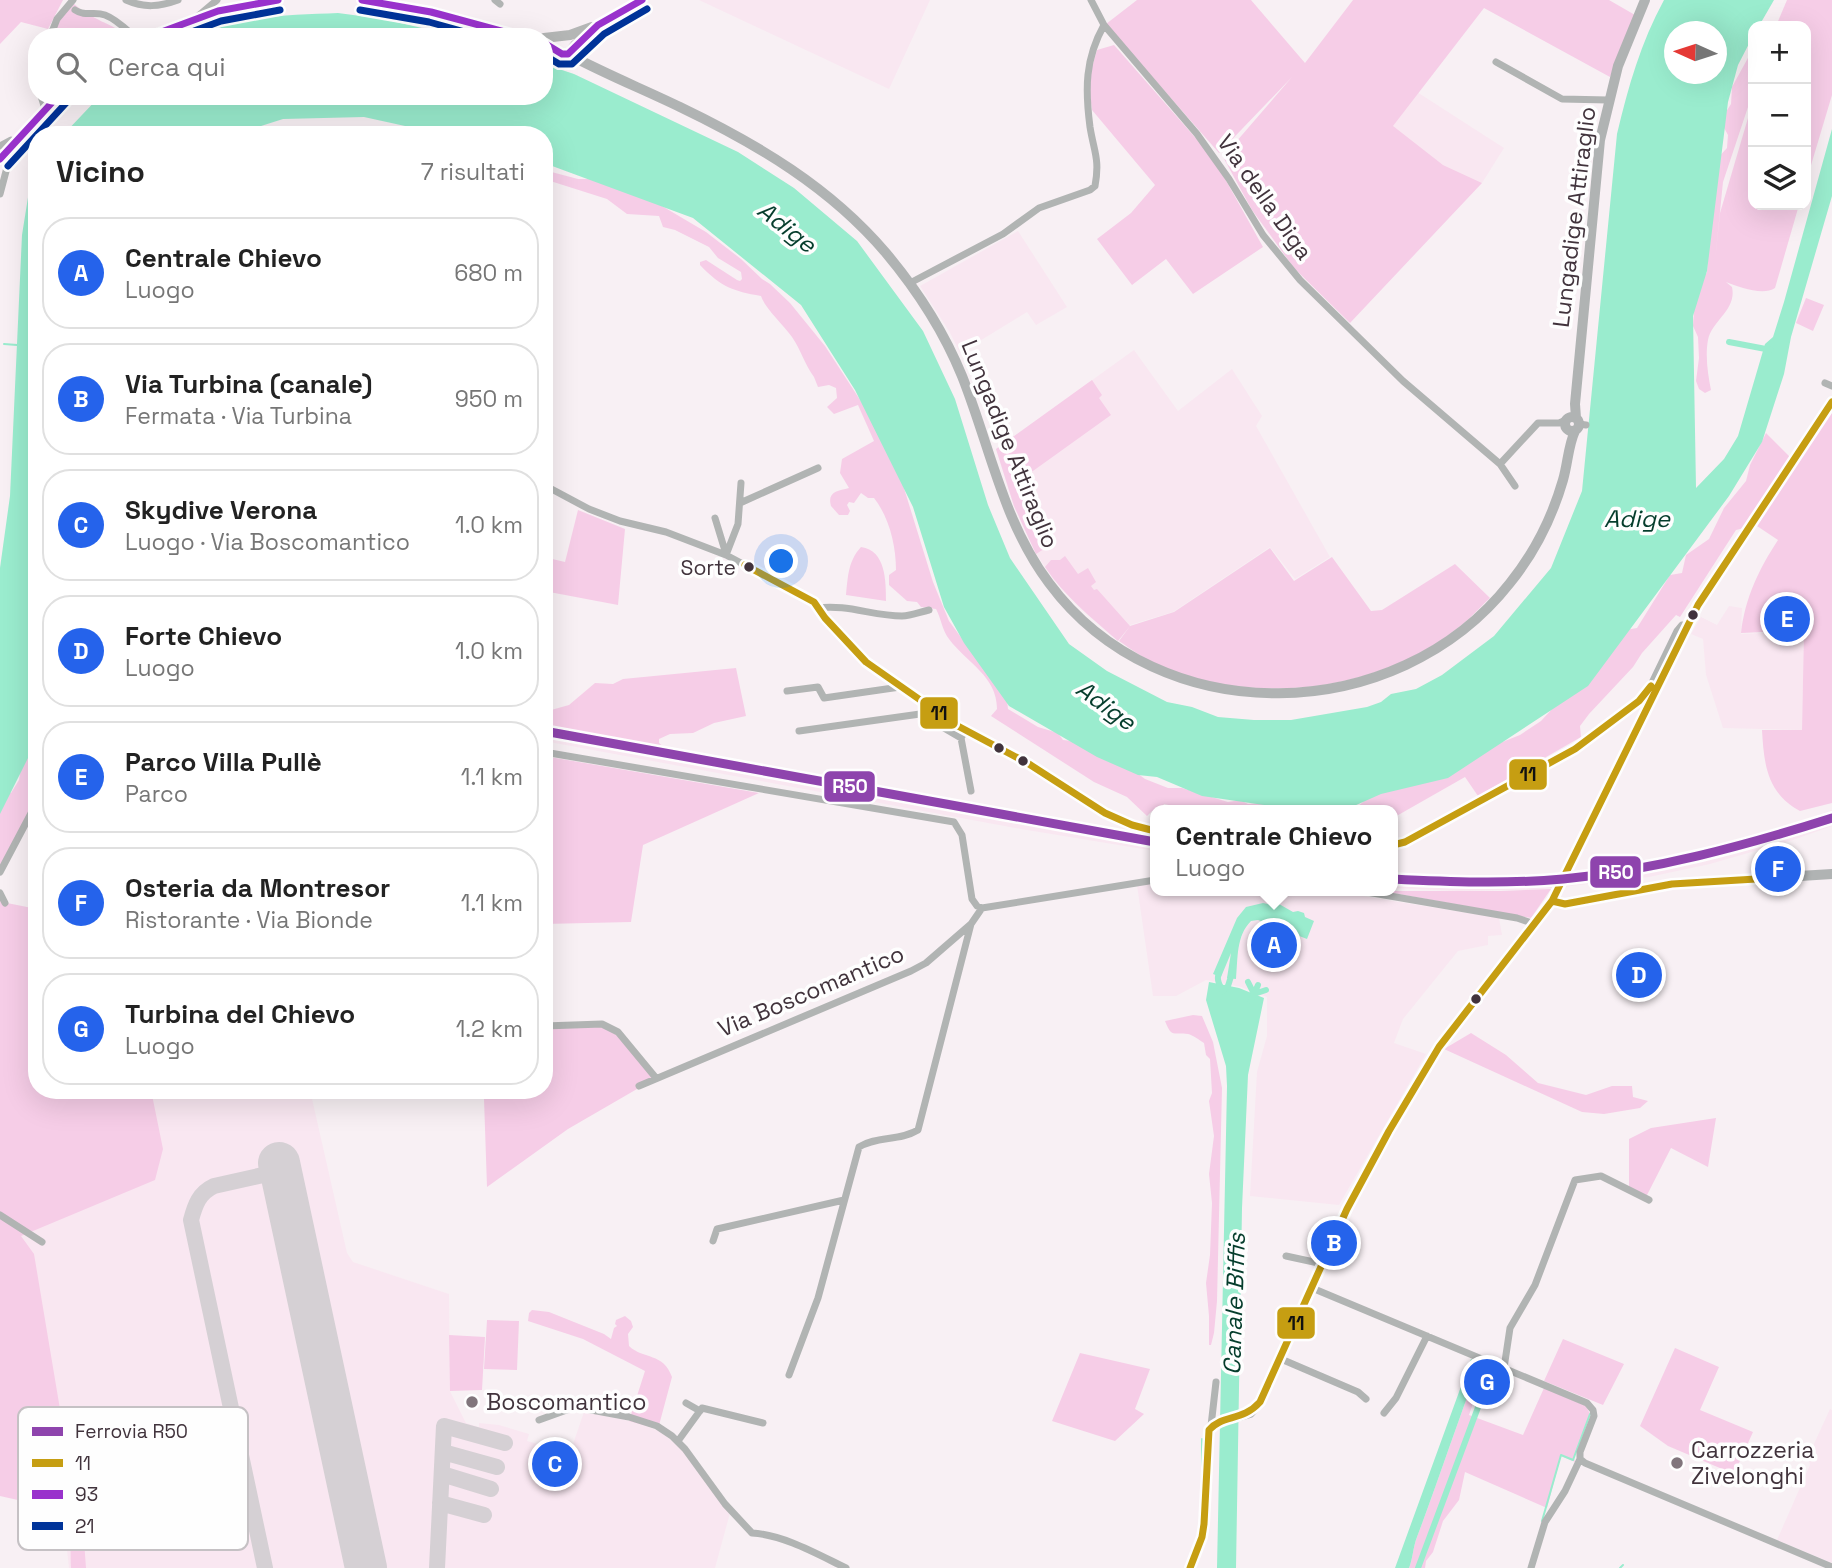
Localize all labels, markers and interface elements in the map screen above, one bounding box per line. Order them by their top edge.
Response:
north arrow [1664,21,1727,84]
map controls [1748,21,1811,210]
button: + [1748,21,1811,84]
search box [28,28,553,105]
icon: search [52,48,90,86]
text: Cerca qui [108,50,226,84]
button: − [1748,84,1811,147]
street label: Lungadige Attiraglio [1546,105,1602,329]
street label: Via della Diga [1211,128,1319,266]
button: layers [1748,147,1811,210]
text: Vicino [56,152,145,191]
text: 7 risultati [421,157,525,187]
water label: Adige [751,194,823,260]
text: Centrale Chievo [125,241,322,275]
text: A [74,258,88,288]
text: 680 m [454,258,523,288]
text: Luogo [125,275,195,305]
street label: Lungadige Attiraglio [954,335,1066,553]
text: Via Turbina (canale) [125,367,372,401]
text: B [73,384,89,414]
text: 950 m [455,384,523,414]
text: Fermata · Via Turbina [125,401,352,431]
text: Skydive Verona [125,493,317,527]
water label: Adige [1604,503,1671,534]
text: C [74,510,88,540]
text: 1.0 km [455,510,523,540]
text: Luogo · Via Boscomantico [125,527,410,557]
your location [764,544,798,578]
place label: Sorte [681,554,736,581]
marker: Sorte [742,560,756,574]
pin: E [1764,593,1810,645]
unlabelled marker [1686,608,1700,622]
text: Forte Chievo [125,619,282,653]
text: D [73,636,89,666]
text: 1.0 km [455,636,523,666]
text: Luogo [125,653,195,683]
water label: Adige [1070,673,1142,737]
line badge: 11 [919,696,959,730]
text: 11 [930,701,948,726]
unlabelled marker [992,741,1006,755]
text: Parco Villa Pullè [125,745,322,779]
unlabelled marker [1016,754,1030,768]
line badge: 11 [1508,758,1548,791]
text: E [75,762,87,792]
text: 1.1 km [461,762,523,792]
text: 11 [1519,762,1537,787]
line badge: R50 [823,770,876,803]
text: R50 [832,774,868,799]
text: Parco [125,779,188,809]
popup [1150,805,1398,896]
text: Centrale Chievo [1176,819,1372,853]
pin: F [1755,843,1801,895]
text: Luogo [1176,853,1245,883]
line badge: R50 [1589,855,1642,889]
text: R50 [1598,860,1634,885]
text: Osteria da Montresor [125,871,390,905]
text: F [75,888,87,918]
text: 1.1 km [461,888,523,918]
text: Ristorante · Via Bionde [125,905,373,935]
pin: A [1251,919,1297,971]
street label: Via Boscomantico [713,938,909,1044]
pin: D [1616,949,1662,1001]
unlabelled marker [1469,992,1483,1006]
text: Turbina del Chievo [125,997,355,1031]
text: G [73,1014,89,1044]
text: 1.2 km [456,1014,523,1044]
text: Luogo [125,1031,195,1061]
pin: B [1311,1217,1357,1269]
water label: Canale Biffis [1216,1231,1252,1375]
line badge: 11 [1276,1306,1316,1340]
text: 11 [1287,1311,1305,1336]
pin: G [1464,1356,1510,1408]
place label: Boscomantico [486,1387,646,1417]
marker: Boscomantico [464,1394,480,1410]
legend [18,1407,248,1550]
text: Ferrovia R50 [75,1419,188,1444]
place label: Carrozzeria Zivelonghi [1691,1435,1814,1491]
pin: C [532,1438,578,1490]
text: 11 [75,1451,91,1476]
marker: Carrozzeria Zivelonghi [1669,1455,1685,1471]
text: 93 [75,1482,98,1507]
text: 21 [75,1514,94,1539]

